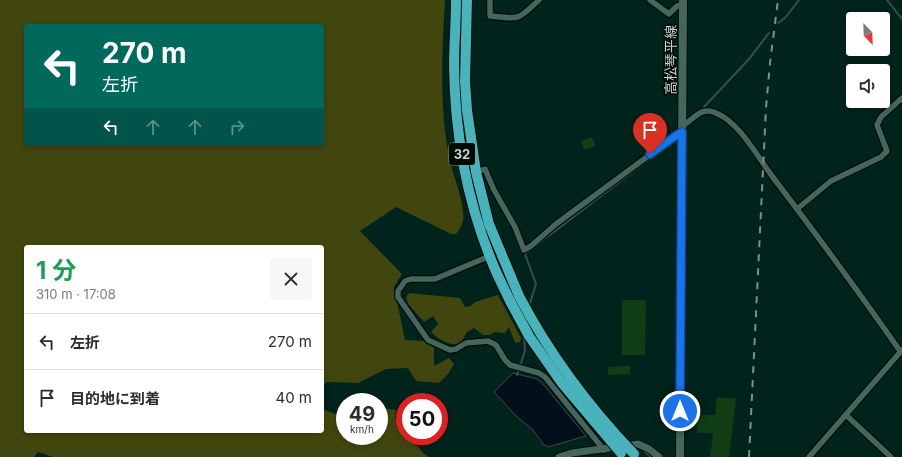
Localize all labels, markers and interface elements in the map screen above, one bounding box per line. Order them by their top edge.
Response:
north arrow [846,12,890,56]
map controls [846,12,890,108]
street label: 高松琴平線 [662,25,679,95]
text: 270 m [102,36,187,70]
icon: left [36,40,88,92]
button: sound [846,64,890,108]
text: 左折 [102,74,138,95]
pin [633,113,667,154]
icon: left [100,116,122,138]
icon: ahead [142,116,164,138]
icon: ahead [184,116,206,138]
icon: right [226,116,248,138]
icon: arrive [639,119,661,141]
road number: 32 [449,143,475,165]
text: 1 分 [36,256,76,285]
button: close [270,258,312,300]
text: 310 m · 17:08 [36,286,116,302]
icon: left [36,331,58,353]
text: 270 m [268,332,312,351]
text: 左折 [70,333,100,352]
icon: arrive [36,387,58,409]
text: 40 m [275,388,312,407]
text: 目的地に到着 [70,389,160,408]
position arrow [659,390,701,432]
speed limit sign: 50 [396,393,448,445]
text: 49 [349,402,375,426]
text: km/h [350,423,374,435]

